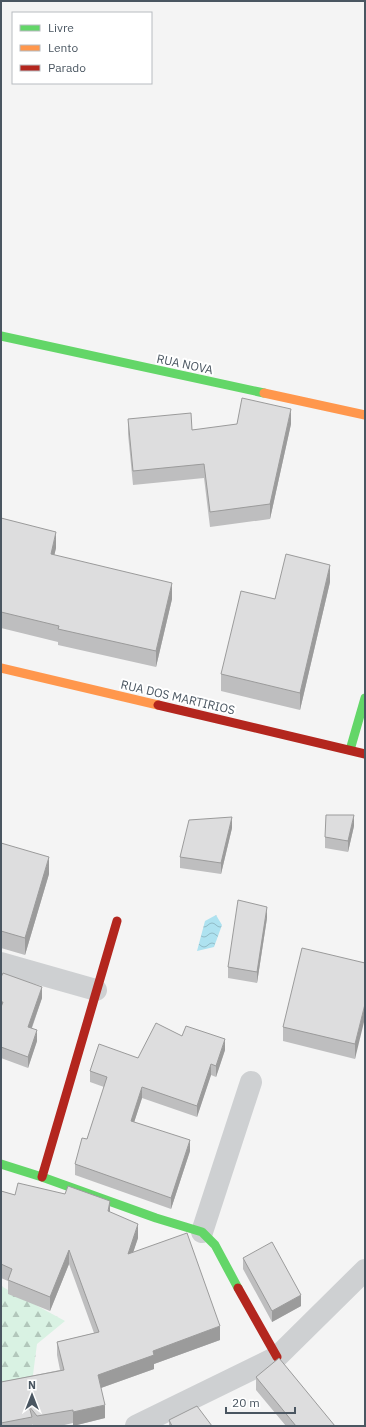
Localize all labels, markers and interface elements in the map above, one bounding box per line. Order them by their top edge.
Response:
legend [12,12,152,84]
text: Livre [48,20,74,35]
text: Lento [48,40,78,55]
text: Parado [48,60,86,75]
street label: RUA NOVA [155,351,215,377]
street label: RUA DOS MARTIRIOS [119,677,237,717]
north arrow [12,1375,52,1415]
text: N [28,1378,36,1392]
scale bar [226,1389,295,1415]
text: 20 m [232,1395,260,1410]

